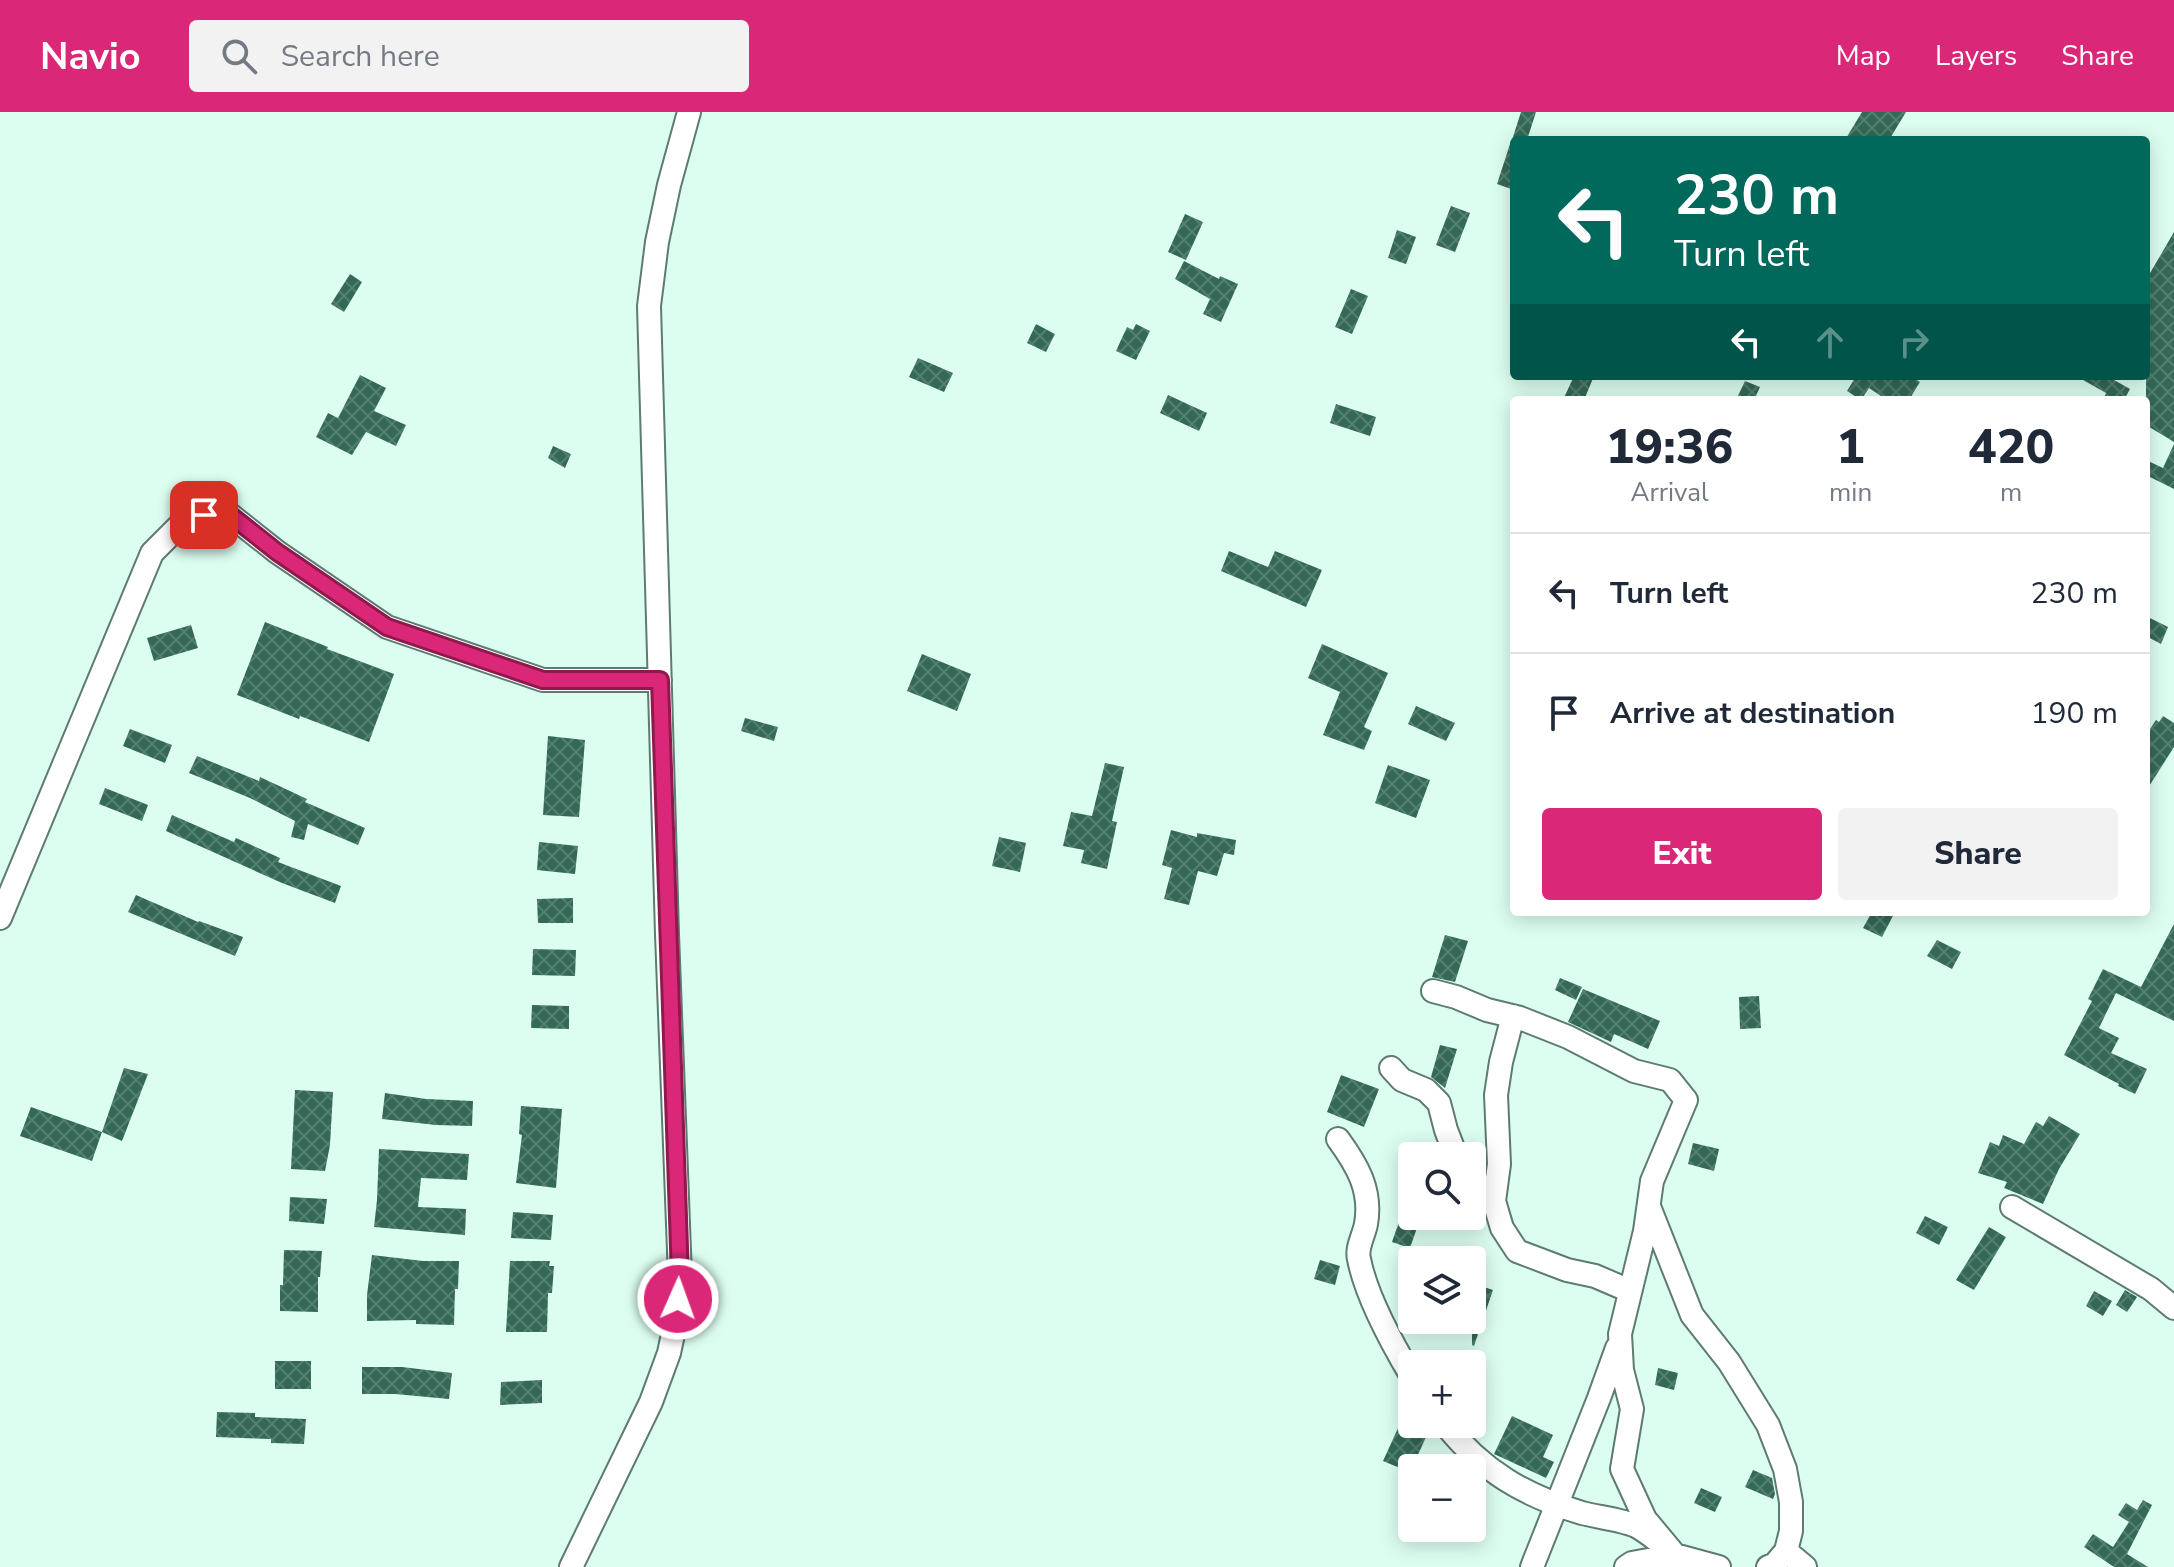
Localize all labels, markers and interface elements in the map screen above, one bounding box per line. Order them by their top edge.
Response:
search box [189,20,749,92]
text: Navio [40,31,141,82]
icon: search [217,34,261,78]
text: Search here [281,36,440,77]
text: Map [1836,37,1891,75]
text: Layers [1935,37,2017,75]
text: Share [2061,37,2134,75]
text: 230 m [1674,157,1839,234]
icon: left [1542,168,1646,272]
text: Turn left [1674,230,1809,279]
icon: left [1724,320,1768,364]
icon: ahead [1808,320,1852,364]
icon: right [1892,320,1936,364]
text: 19:36 [1606,414,1733,480]
text: 1 [1836,414,1865,480]
text: 420 [1968,414,2054,480]
text: Arrival [1630,475,1709,510]
text: min [1829,475,1872,510]
text: m [2000,475,2022,510]
pin [170,481,238,549]
icon: arrive [182,493,226,537]
icon: left [1542,571,1586,615]
text: Turn left [1610,573,1728,614]
text: 230 m [2031,573,2118,614]
icon: arrive [1542,691,1586,735]
text: Arrive at destination [1610,693,1895,734]
text: 190 m [2031,693,2118,734]
button: Exit [1542,808,1822,900]
button: Share [1838,808,2118,900]
map controls [1398,1142,1486,1542]
button: search [1398,1142,1486,1230]
button: layers [1398,1246,1486,1334]
position arrow [636,1257,720,1341]
button: + [1398,1350,1486,1438]
button: − [1398,1454,1486,1542]

